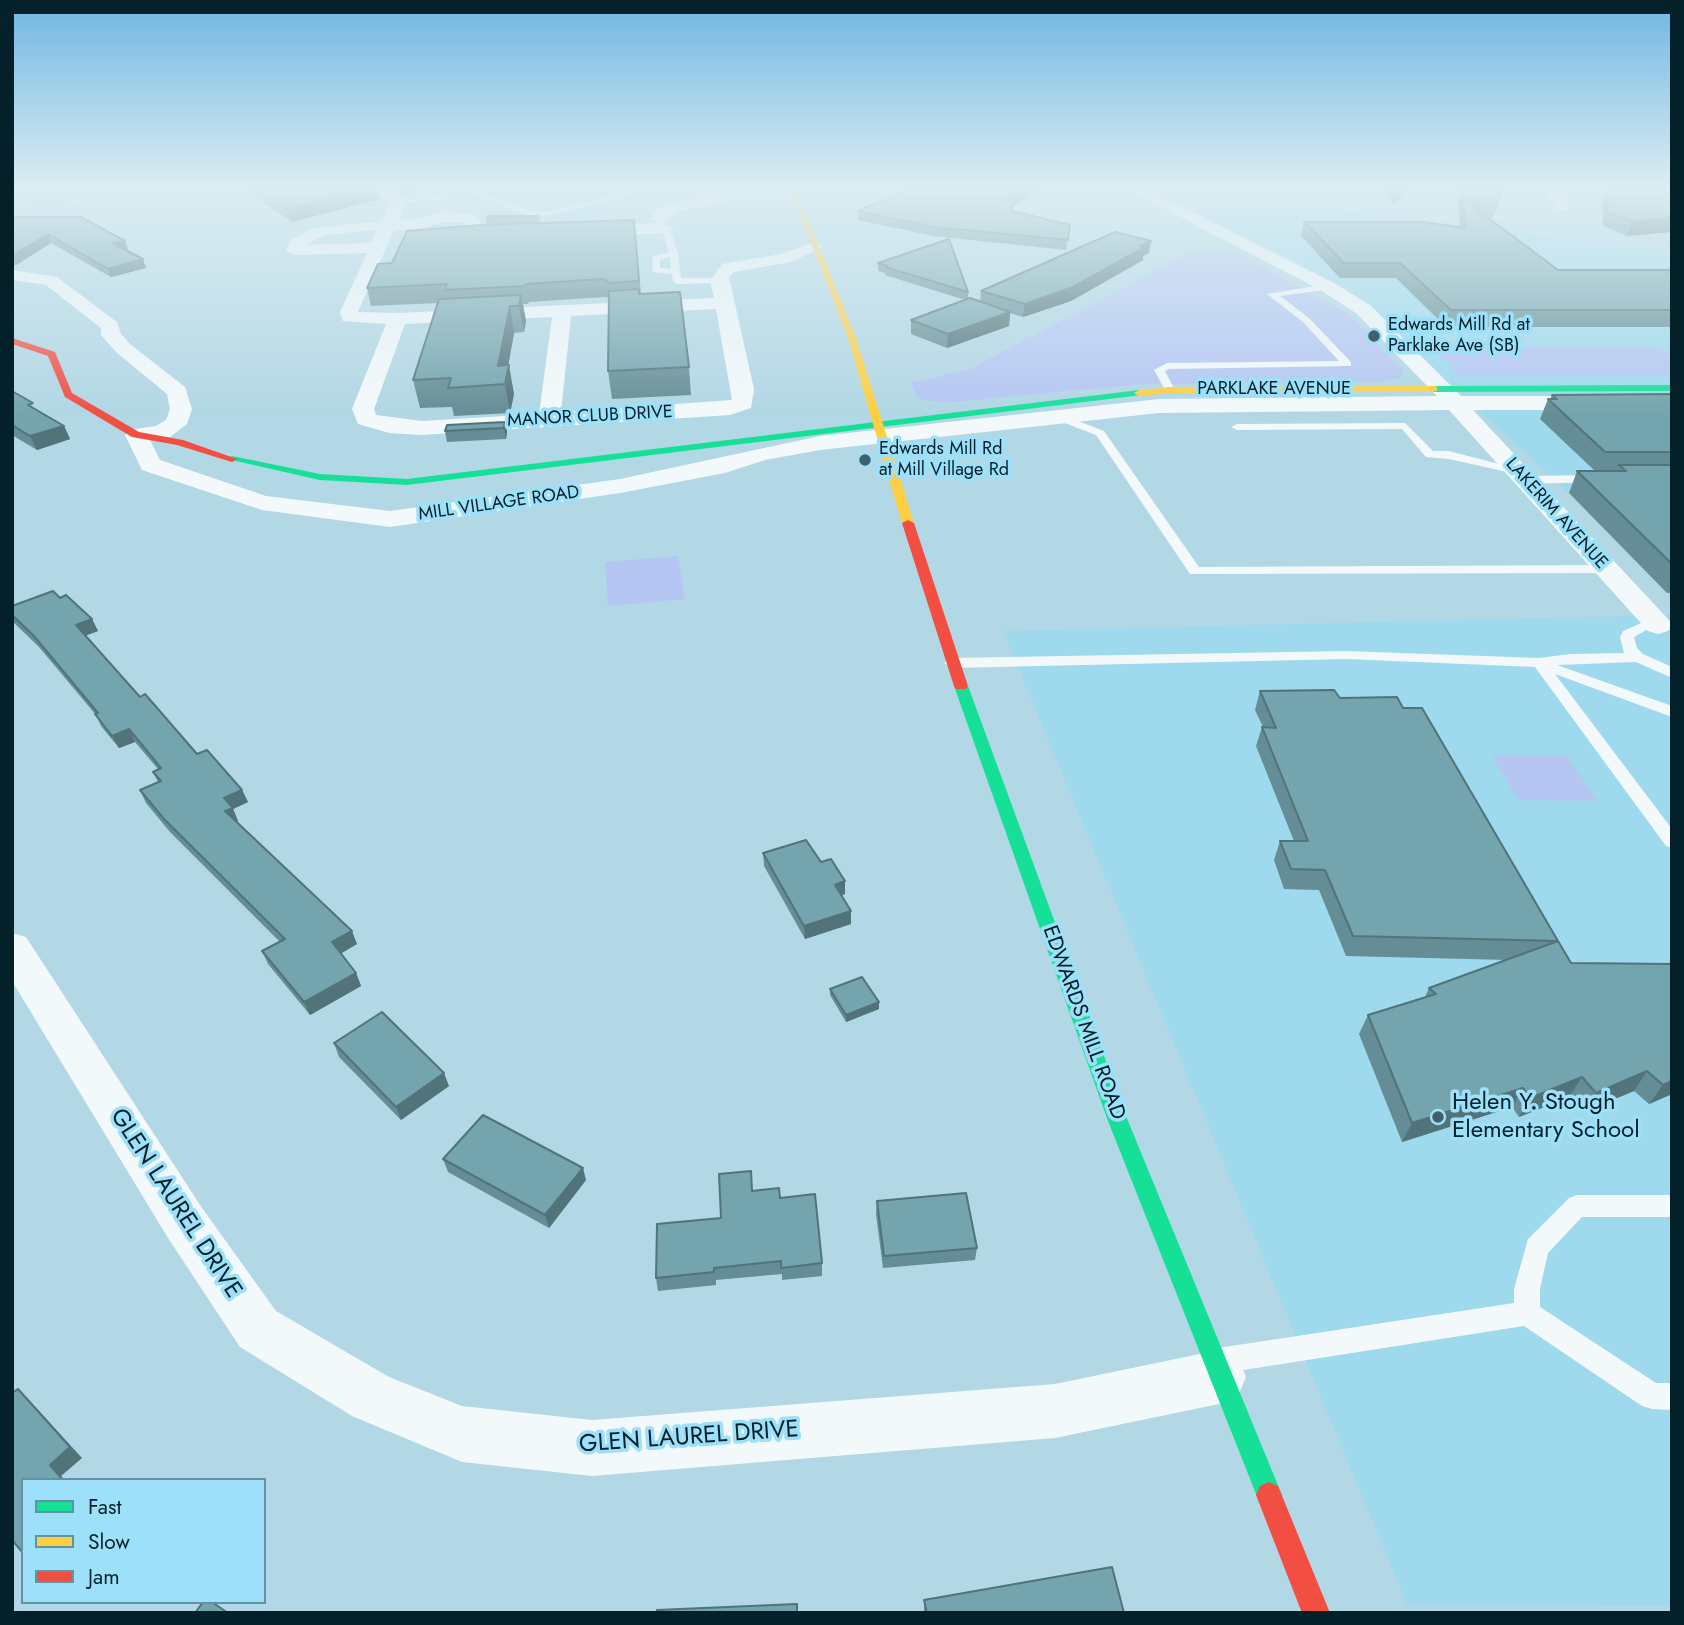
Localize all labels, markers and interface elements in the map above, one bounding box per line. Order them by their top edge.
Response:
place label: Edwards Mill Rd at Parklake Ave (SB) [1388,315,1530,358]
marker: Edwards Mill Rd at Parklake Ave (SB) [1366,328,1382,344]
street label: PARKLAKE AVENUE [1197,379,1351,401]
street label: MANOR CLUB DRIVE [507,402,673,432]
place label: Edwards Mill Rd at Mill Village Rd [879,439,1009,482]
marker: Edwards Mill Rd at Mill Village Rd [857,452,873,468]
street label: LAKERIM AVENUE [1500,454,1612,574]
street label: MILL VILLAGE ROAD [417,482,581,526]
street label: EDWARDS MILL ROAD [1036,922,1130,1124]
place label: Helen Y. Stough Elementary School [1452,1089,1640,1145]
street label: GLEN LAUREL DRIVE [103,1104,247,1304]
marker: Helen Y. Stough Elementary School [1430,1109,1446,1125]
street label: GLEN LAUREL DRIVE [578,1416,800,1460]
legend [21,1478,266,1604]
text: Fast [88,1492,121,1522]
text: Slow [88,1527,130,1557]
text: Jam [88,1562,120,1592]

